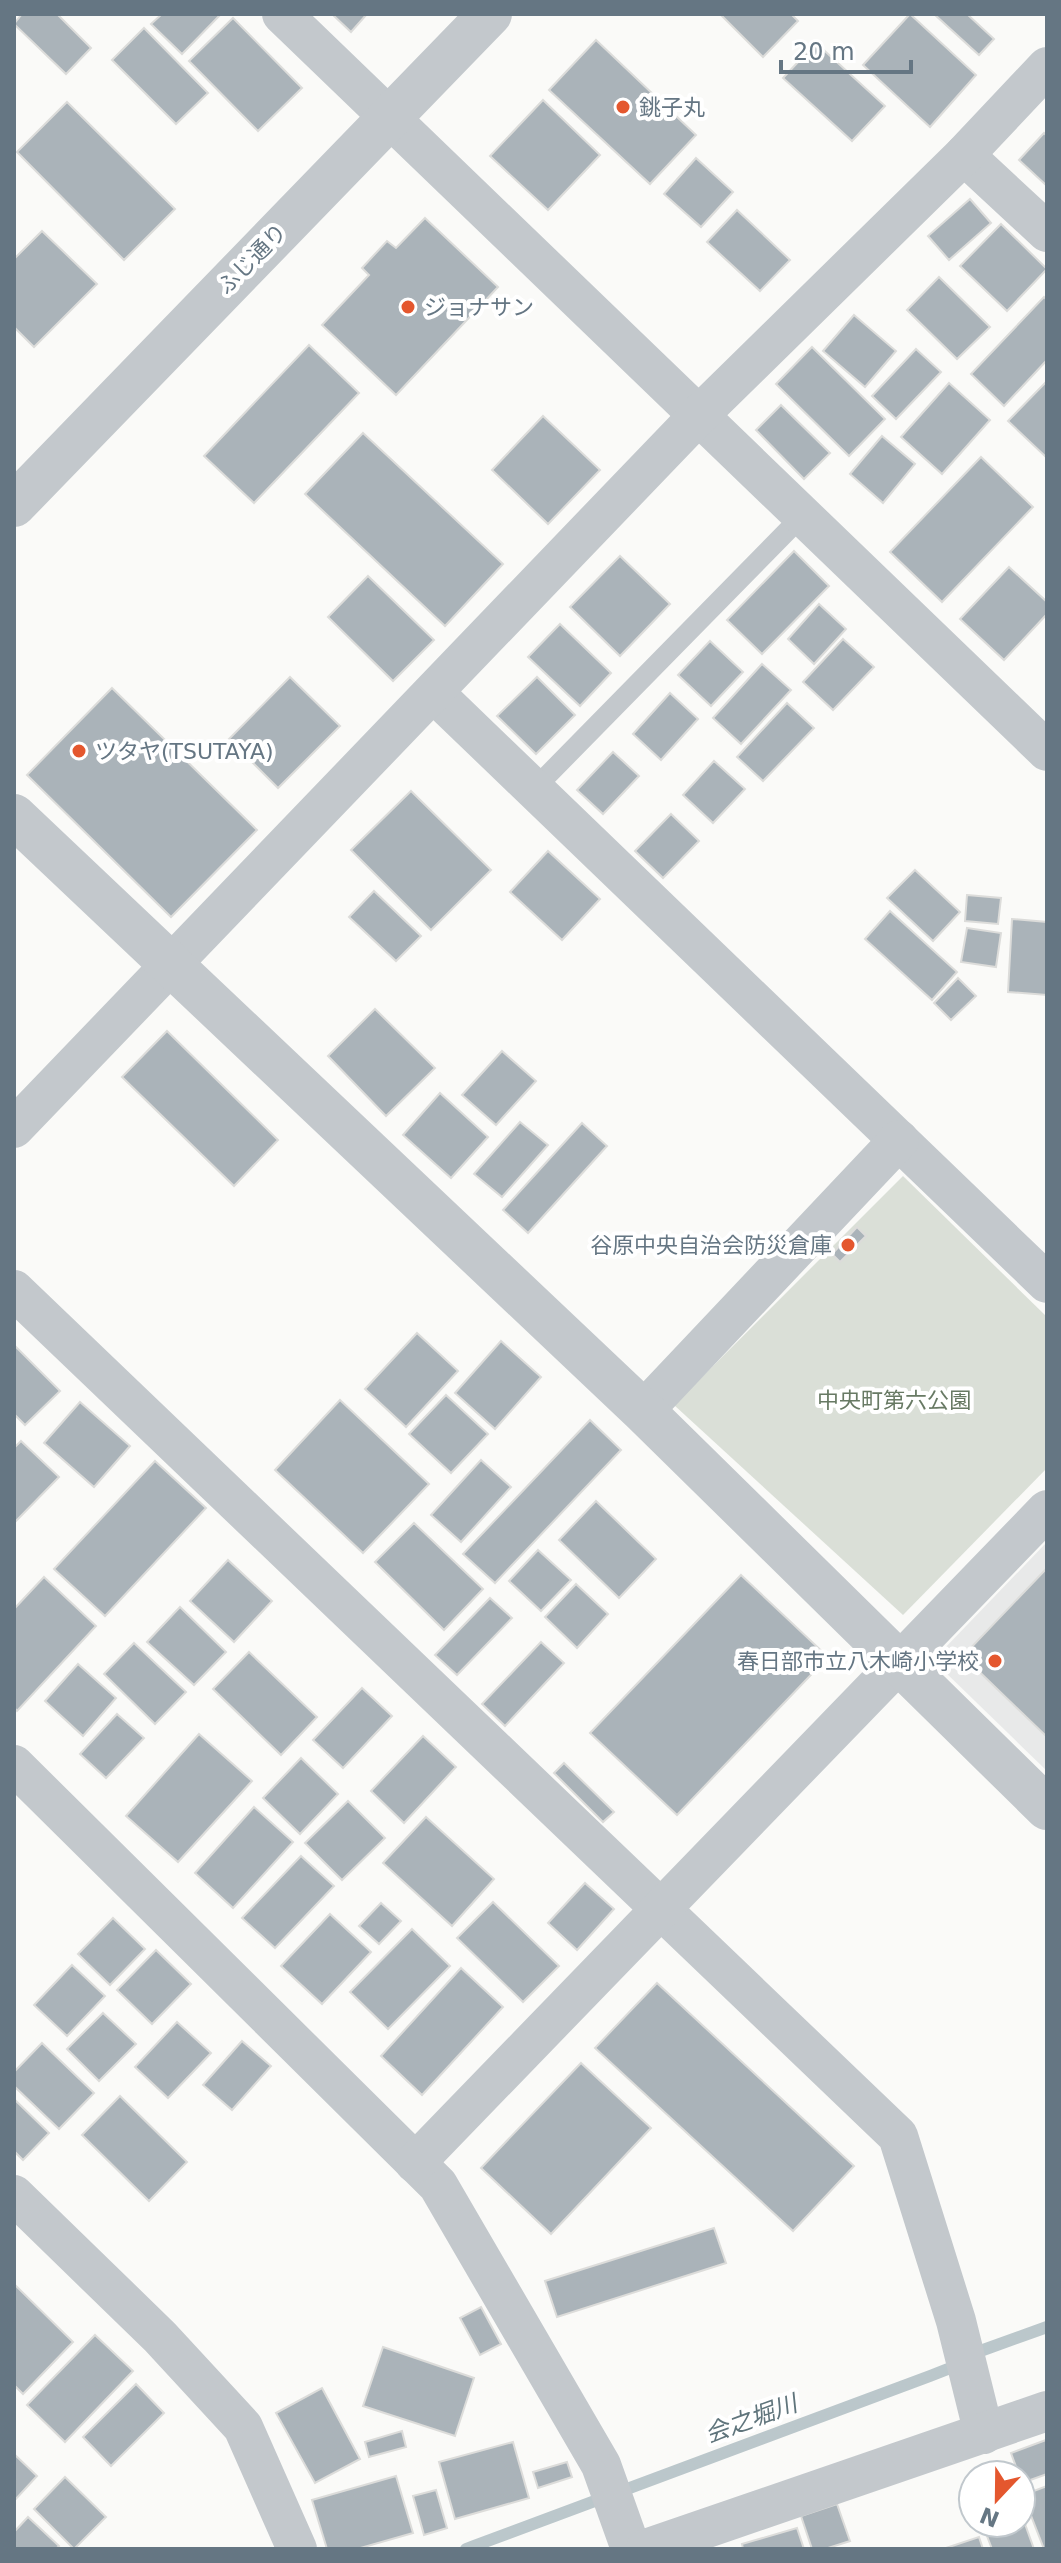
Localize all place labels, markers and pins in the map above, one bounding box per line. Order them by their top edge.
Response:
place label: 銚子丸 [639,95,705,120]
marker: 銚子丸 [614,98,632,116]
place label: ジョナサン [424,295,534,320]
marker: ジョナサン [399,298,417,316]
place label: ツタヤ(TSUTAYA) [95,739,274,764]
marker: ツタヤ(TSUTAYA) [70,742,88,760]
place label: 谷原中央自治会防災倉庫 [590,1233,832,1258]
marker: 谷原中央自治会防災倉庫 [839,1236,857,1254]
place label: 春日部市立八木崎小学校 [737,1649,979,1674]
marker: 春日部市立八木崎小学校 [986,1652,1004,1670]

